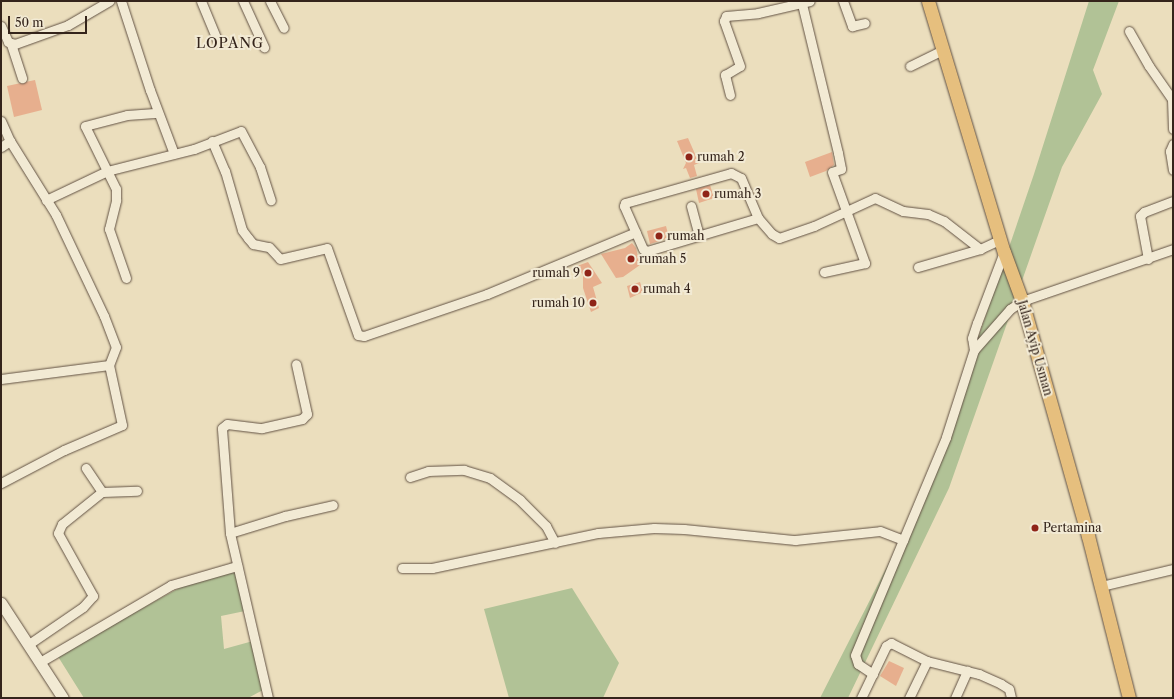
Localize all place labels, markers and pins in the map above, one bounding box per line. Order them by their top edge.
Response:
place label: rumah 2 [697,150,745,164]
marker: rumah 2 [684,152,694,162]
place label: rumah 3 [714,187,761,201]
marker: rumah 3 [701,189,711,199]
place label: rumah [667,229,704,243]
marker: rumah [654,231,664,241]
place label: rumah 5 [639,252,686,266]
marker: rumah 5 [626,254,636,264]
place label: rumah 9 [532,266,580,280]
marker: rumah 9 [583,268,593,278]
place label: rumah 4 [643,282,691,296]
marker: rumah 4 [630,284,640,294]
place label: rumah 10 [532,296,585,310]
marker: rumah 10 [588,298,598,308]
place label: Pertamina [1043,521,1102,535]
marker: Pertamina [1030,523,1040,533]

